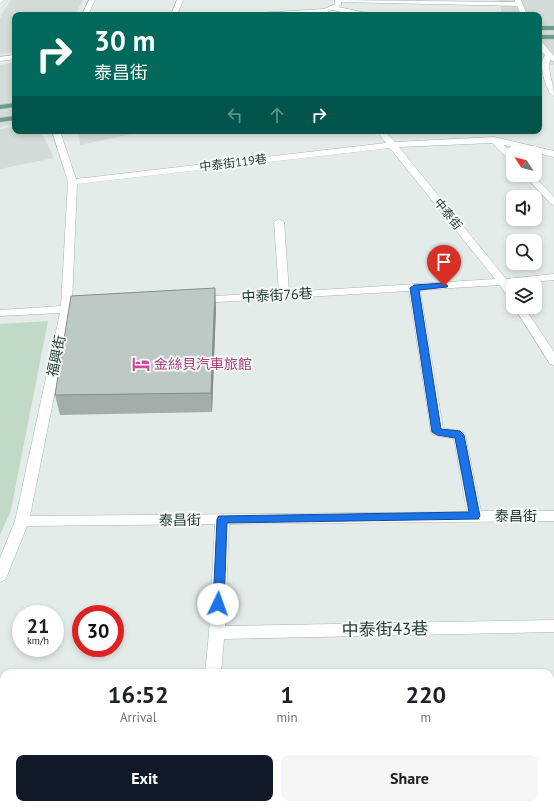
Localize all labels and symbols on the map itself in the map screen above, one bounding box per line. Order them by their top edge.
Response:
north arrow [506,146,542,182]
street label: 中泰街119巷 [198,151,267,174]
street label: 中泰街 [431,195,466,232]
pin [427,245,461,286]
street label: 中泰街76巷 [241,284,313,306]
street label: 福興街 [43,334,69,378]
hotel icon: 金絲貝汽車旅館 [131,354,151,374]
place label: 金絲貝汽車旅館 [154,355,252,373]
street label: 泰昌街 [495,507,537,525]
street label: 泰昌街 [159,511,201,529]
position arrow [197,583,239,625]
speed limit sign: 30 [72,605,124,657]
street label: 中泰街43巷 [342,617,428,641]

